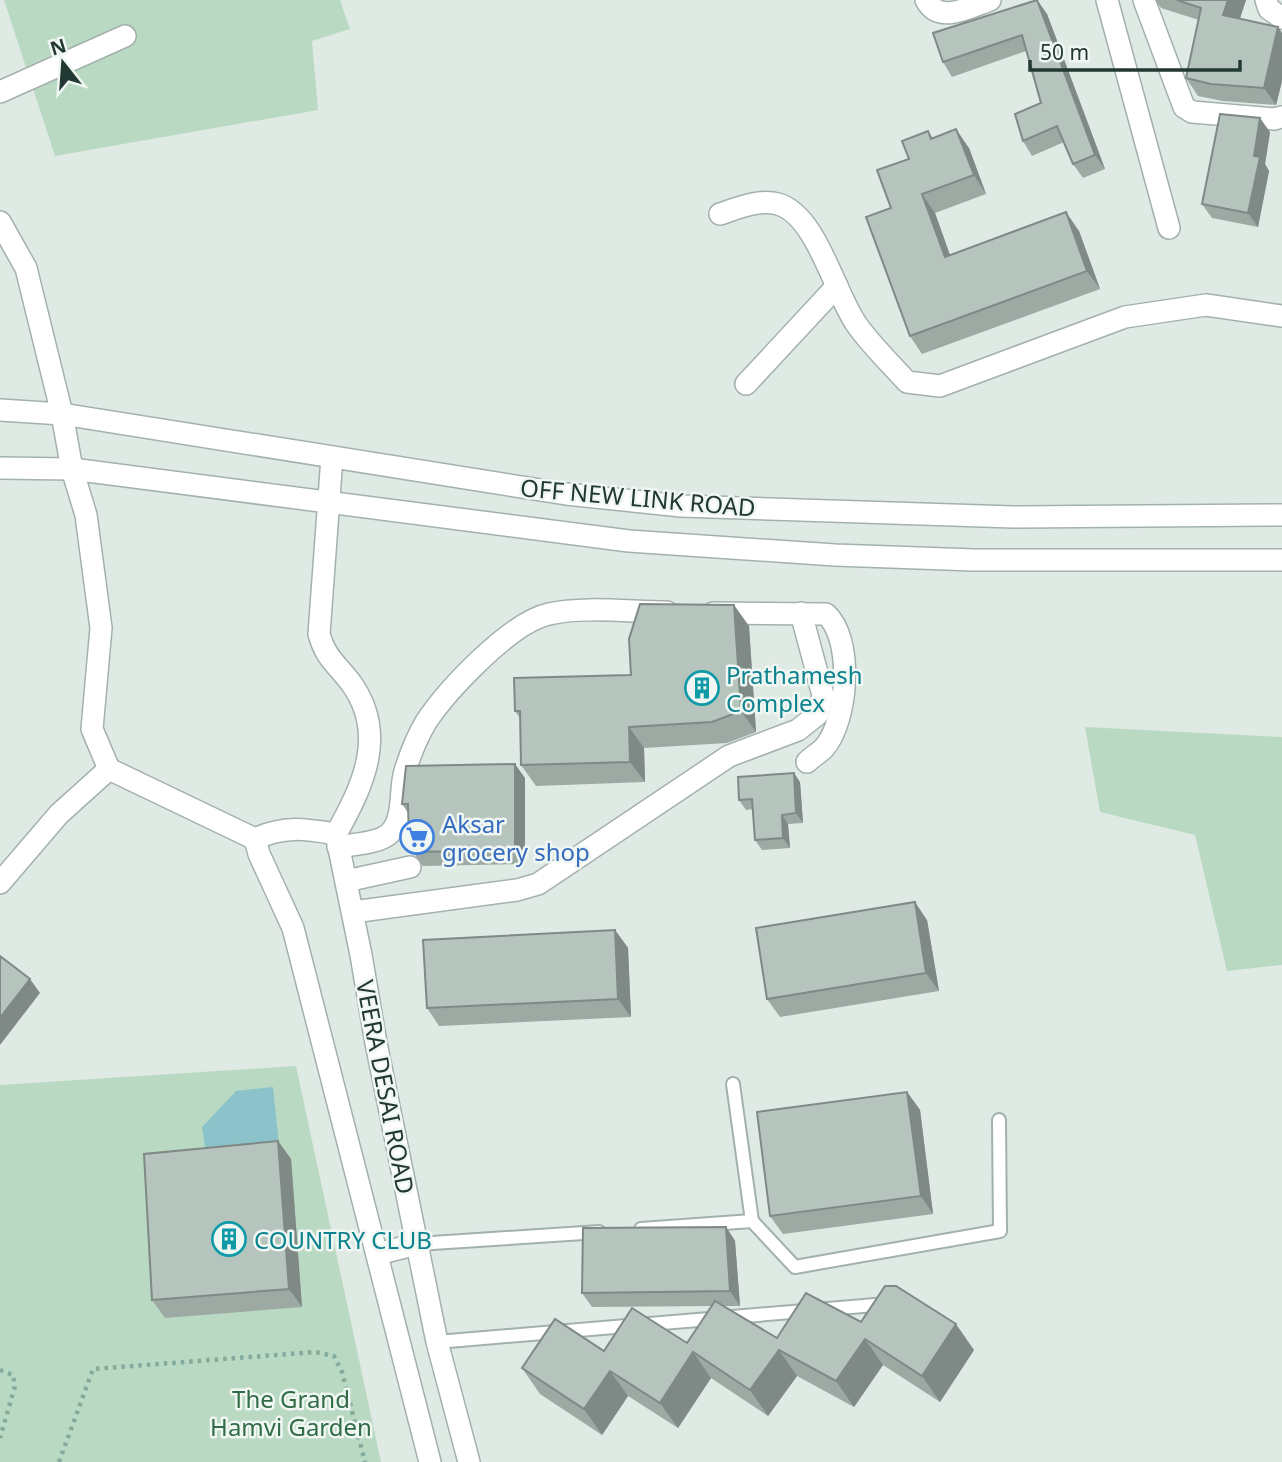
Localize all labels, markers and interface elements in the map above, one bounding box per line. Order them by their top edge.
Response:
north arrow [28,28,98,98]
scale bar [1030,28,1240,72]
text: N [47,32,69,61]
text: 50 m [1040,38,1089,66]
street label: OFF NEW LINK ROAD [519,470,757,524]
place label: Prathamesh Complex [726,658,863,719]
building icon: Prathamesh Complex [683,669,721,707]
place label: Aksar grocery shop [442,807,590,868]
supermarket icon: Aksar grocery shop [398,818,436,856]
street label: VEERA DESAI ROAD [349,977,423,1197]
building icon: COUNTRY CLUB [210,1220,248,1258]
place label: COUNTRY CLUB [254,1223,432,1256]
park label: The Grand Hamvi Garden [210,1382,372,1443]

